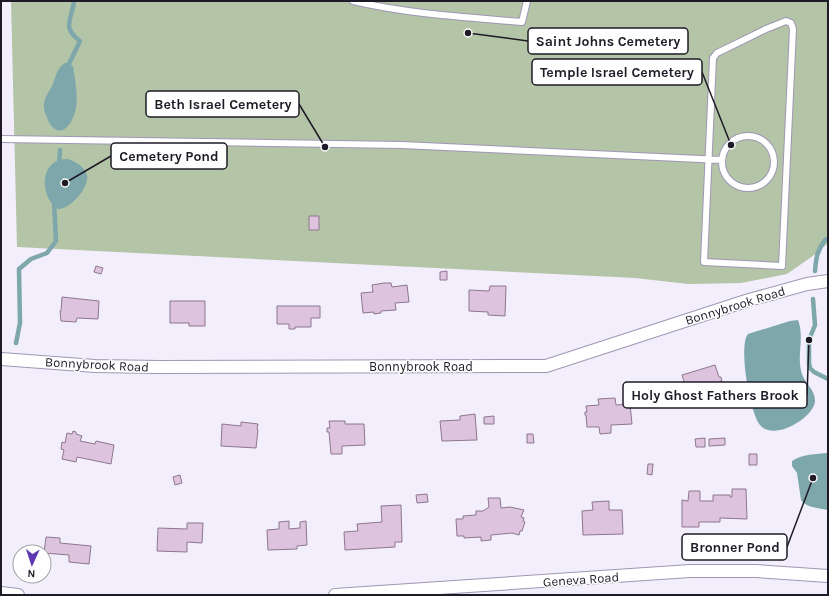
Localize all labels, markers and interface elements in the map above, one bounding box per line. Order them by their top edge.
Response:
callout: Saint Johns Cemetery [528,28,688,54]
text: Saint Johns Cemetery [536,33,680,50]
callout: Temple Israel Cemetery [532,59,702,85]
text: Temple Israel Cemetery [540,64,694,81]
callout: Beth Israel Cemetery [146,91,299,117]
text: Beth Israel Cemetery [154,96,292,113]
callout: Cemetery Pond [111,143,227,169]
text: Cemetery Pond [119,148,219,165]
street label: Bonnybrook Road [683,283,787,328]
street label: Bonnybrook Road [45,354,149,375]
street label: Bonnybrook Road [369,359,473,374]
callout: Holy Ghost Fathers Brook [623,382,807,408]
text: Holy Ghost Fathers Brook [631,387,799,404]
callout: Bronner Pond [682,534,787,560]
text: Bronner Pond [690,539,780,556]
north arrow [12,544,52,584]
text: N [27,567,36,580]
street label: Geneva Road [542,569,620,590]

